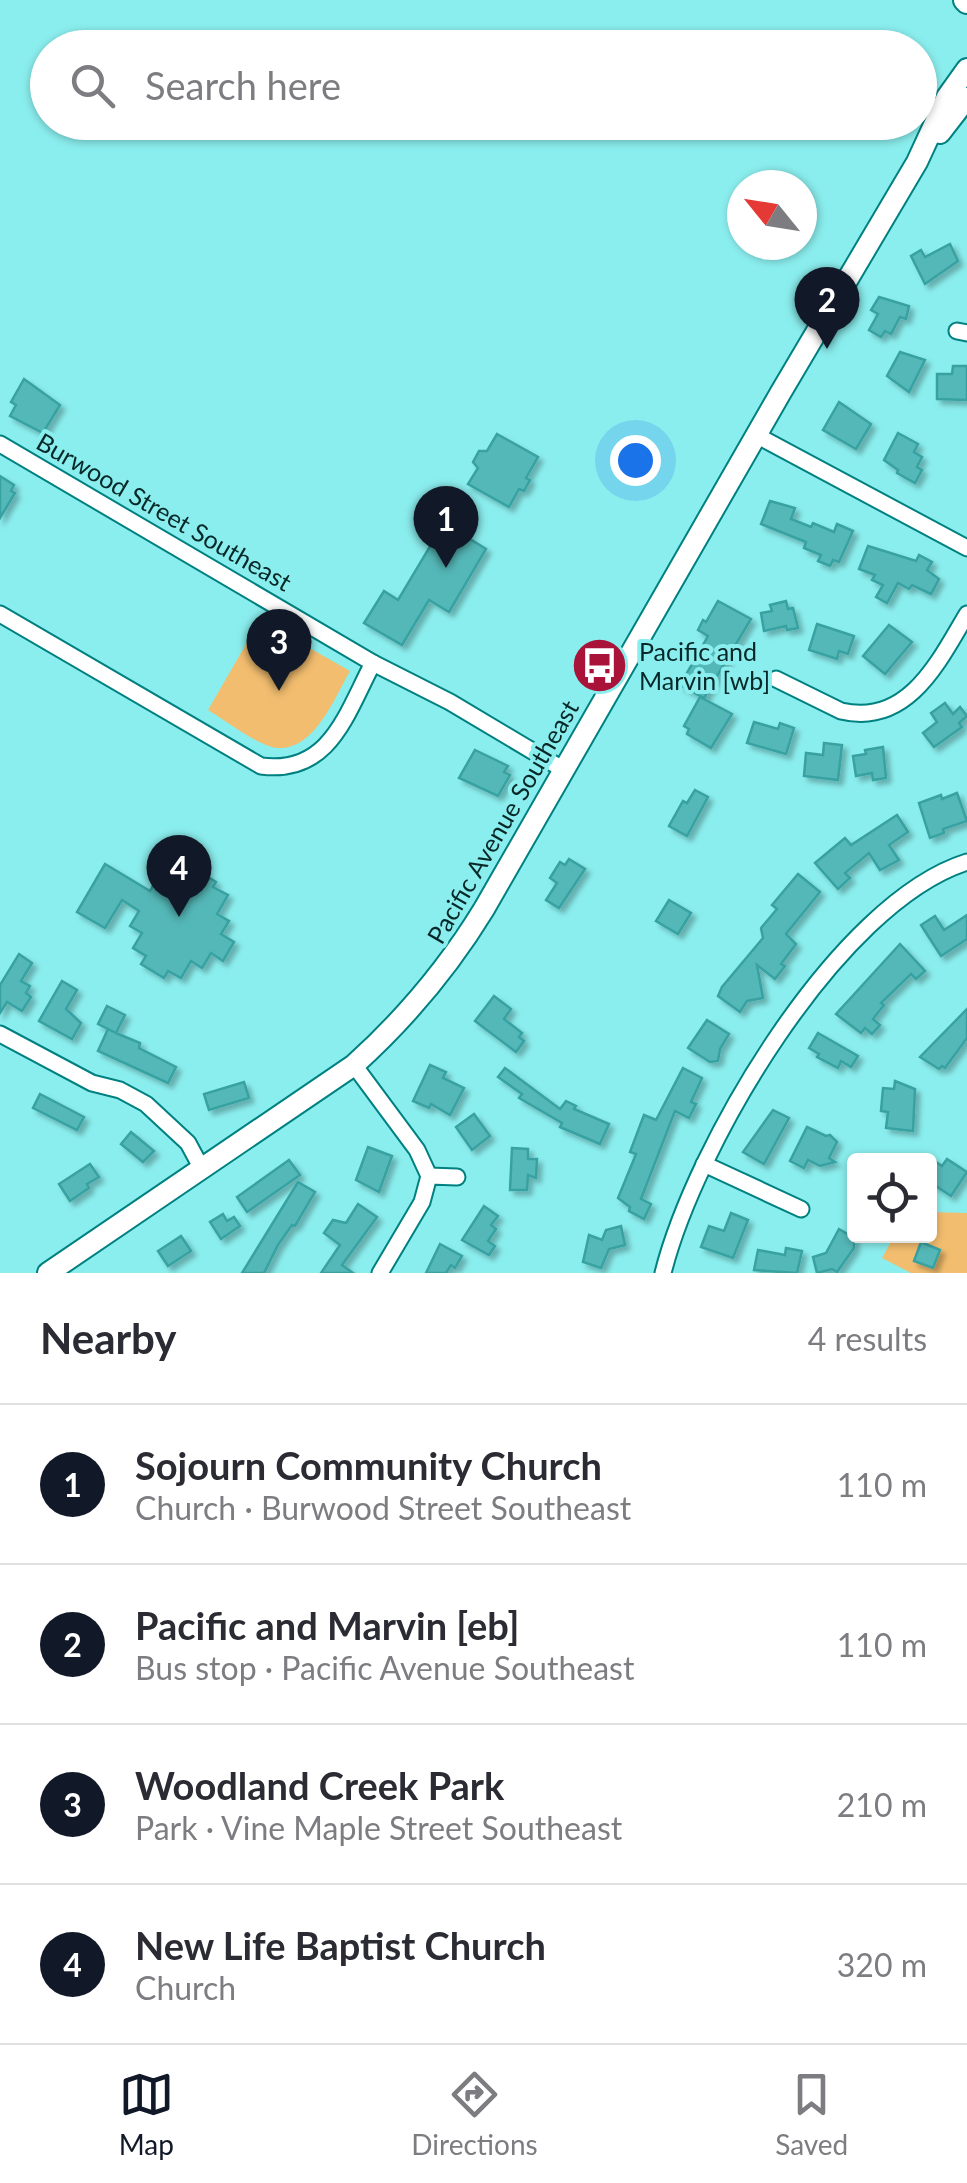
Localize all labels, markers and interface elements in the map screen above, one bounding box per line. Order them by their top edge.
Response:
search box [30,30,937,140]
icon: search [65,58,120,113]
text: Search here [145,62,341,108]
north arrow [727,170,817,260]
pin: 2 [794,266,860,349]
street label: Burwood Street Southeast [32,426,297,596]
your location [610,435,661,486]
pin: 1 [414,486,478,568]
pin: 3 [246,608,312,691]
bus stop icon: Pacific and Marvin [wb] [570,636,630,696]
place label: Pacific and Marvin [wb] [639,636,770,695]
street label: Pacific Avenue Southeast [420,695,584,948]
pin: 4 [146,834,212,917]
map controls [847,1153,937,1243]
button: locate [847,1153,937,1243]
text: Nearby [40,1313,177,1363]
text: 4 results [808,1319,927,1358]
text: Sojourn Community Church [135,1442,602,1488]
text: 1 [63,1465,82,1504]
text: 110 m [837,1465,927,1504]
text: Church · Burwood Street Southeast [135,1488,631,1527]
text: Pacific and Marvin [eb] [135,1602,519,1648]
text: 2 [63,1625,82,1664]
text: 110 m [837,1625,927,1664]
text: Bus stop · Pacific Avenue Southeast [135,1648,634,1687]
text: Woodland Creek Park [135,1762,504,1808]
text: 3 [63,1785,82,1824]
text: 210 m [837,1785,927,1824]
text: Park · Vine Maple Street Southeast [135,1808,622,1847]
text: New Life Baptist Church [135,1922,546,1968]
text: 4 [63,1945,82,1984]
text: 320 m [837,1945,927,1984]
text: Church [135,1968,236,2007]
tab: Map [119,2067,174,2161]
tab: Directions [411,2067,538,2161]
tab: Saved [775,2067,848,2161]

